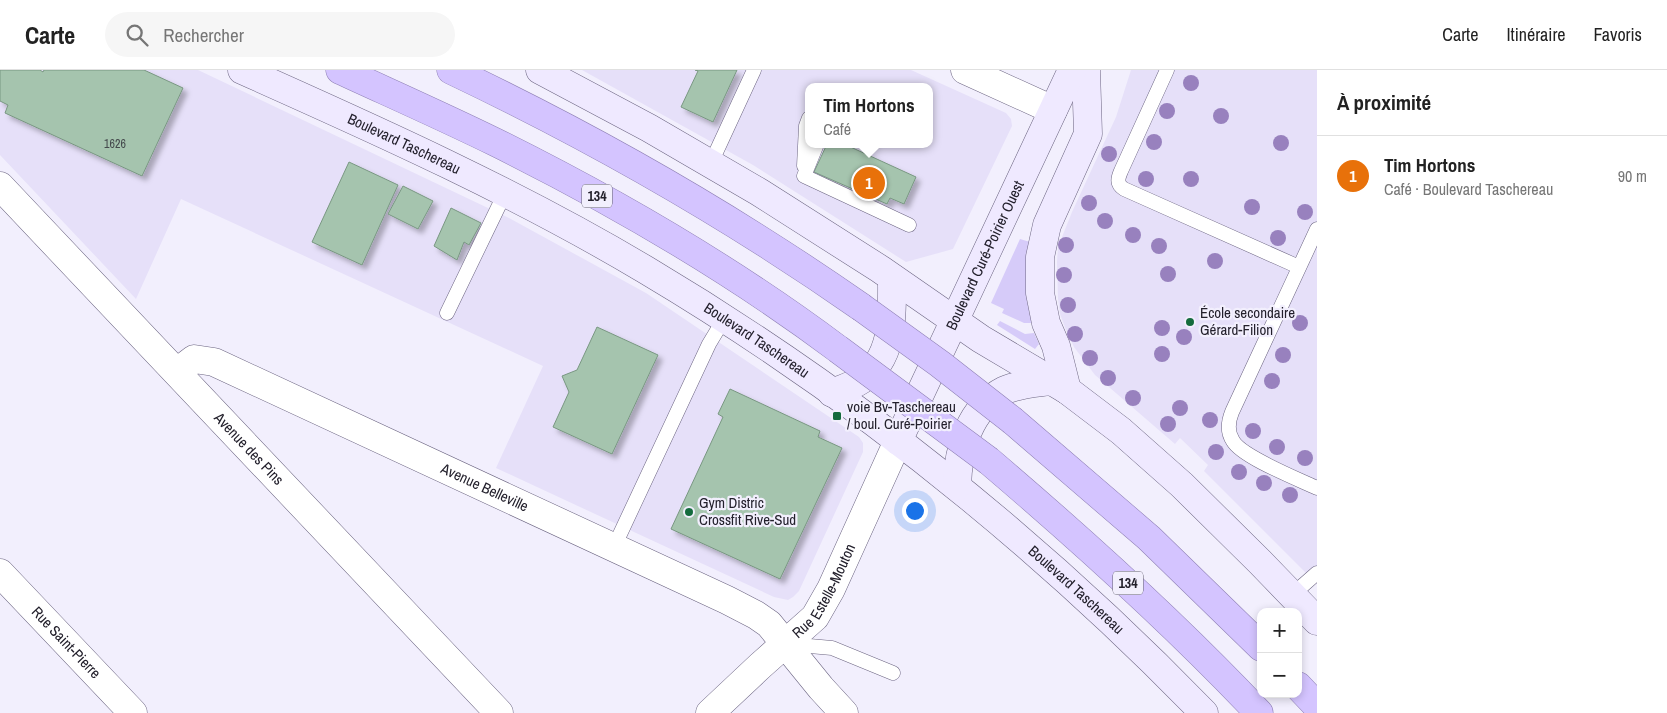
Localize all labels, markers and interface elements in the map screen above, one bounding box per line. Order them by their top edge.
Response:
search box [105,12,455,57]
text: Carte [25,19,75,51]
icon: search [123,21,151,49]
text: Rechercher [163,22,244,48]
text: Carte [1442,22,1478,47]
text: Itinéraire [1506,22,1566,47]
text: Favoris [1594,22,1642,47]
popup [805,83,933,148]
text: À proximité [1337,88,1431,117]
text: Tim Hortons [823,92,915,118]
street label: Boulevard Taschereau [344,108,464,179]
text: Café [823,118,851,140]
house number: 1626 [104,136,126,152]
text: Tim Hortons [1384,152,1476,178]
pin: 1 [853,164,885,202]
text: 1 [1349,165,1357,187]
text: 90 m [1618,165,1647,187]
street label: Boulevard Curé-Poirier Ouest [941,176,1029,333]
text: Café · Boulevard Taschereau [1384,178,1553,200]
road number: 134 [582,184,612,208]
street label: Boulevard Taschereau [700,297,814,383]
place label: École secondaire Gérard-Filion [1200,302,1295,340]
marker: École secondaire Gérard-Filion [1184,316,1196,328]
place label: voie Bv-Taschereau / boul. Curé-Poirier [847,396,956,434]
street label: Avenue des Pins [209,407,289,489]
marker: voie Bv-Taschereau / boul. Curé-Poirier [831,410,843,422]
street label: Avenue Belleville [437,457,532,517]
place label: Gym Distric Crossfit Rive-Sud [699,492,796,530]
your location [902,498,928,524]
marker: Gym Distric Crossfit Rive-Sud [683,506,695,518]
street label: Rue Estelle-Mouton [787,540,860,643]
street label: Boulevard Taschereau [1024,541,1129,638]
road number: 134 [1113,572,1143,594]
street label: Rue Saint-Pierre [27,602,106,683]
map controls [1257,608,1302,698]
button: + [1257,608,1302,653]
button: − [1257,653,1302,698]

